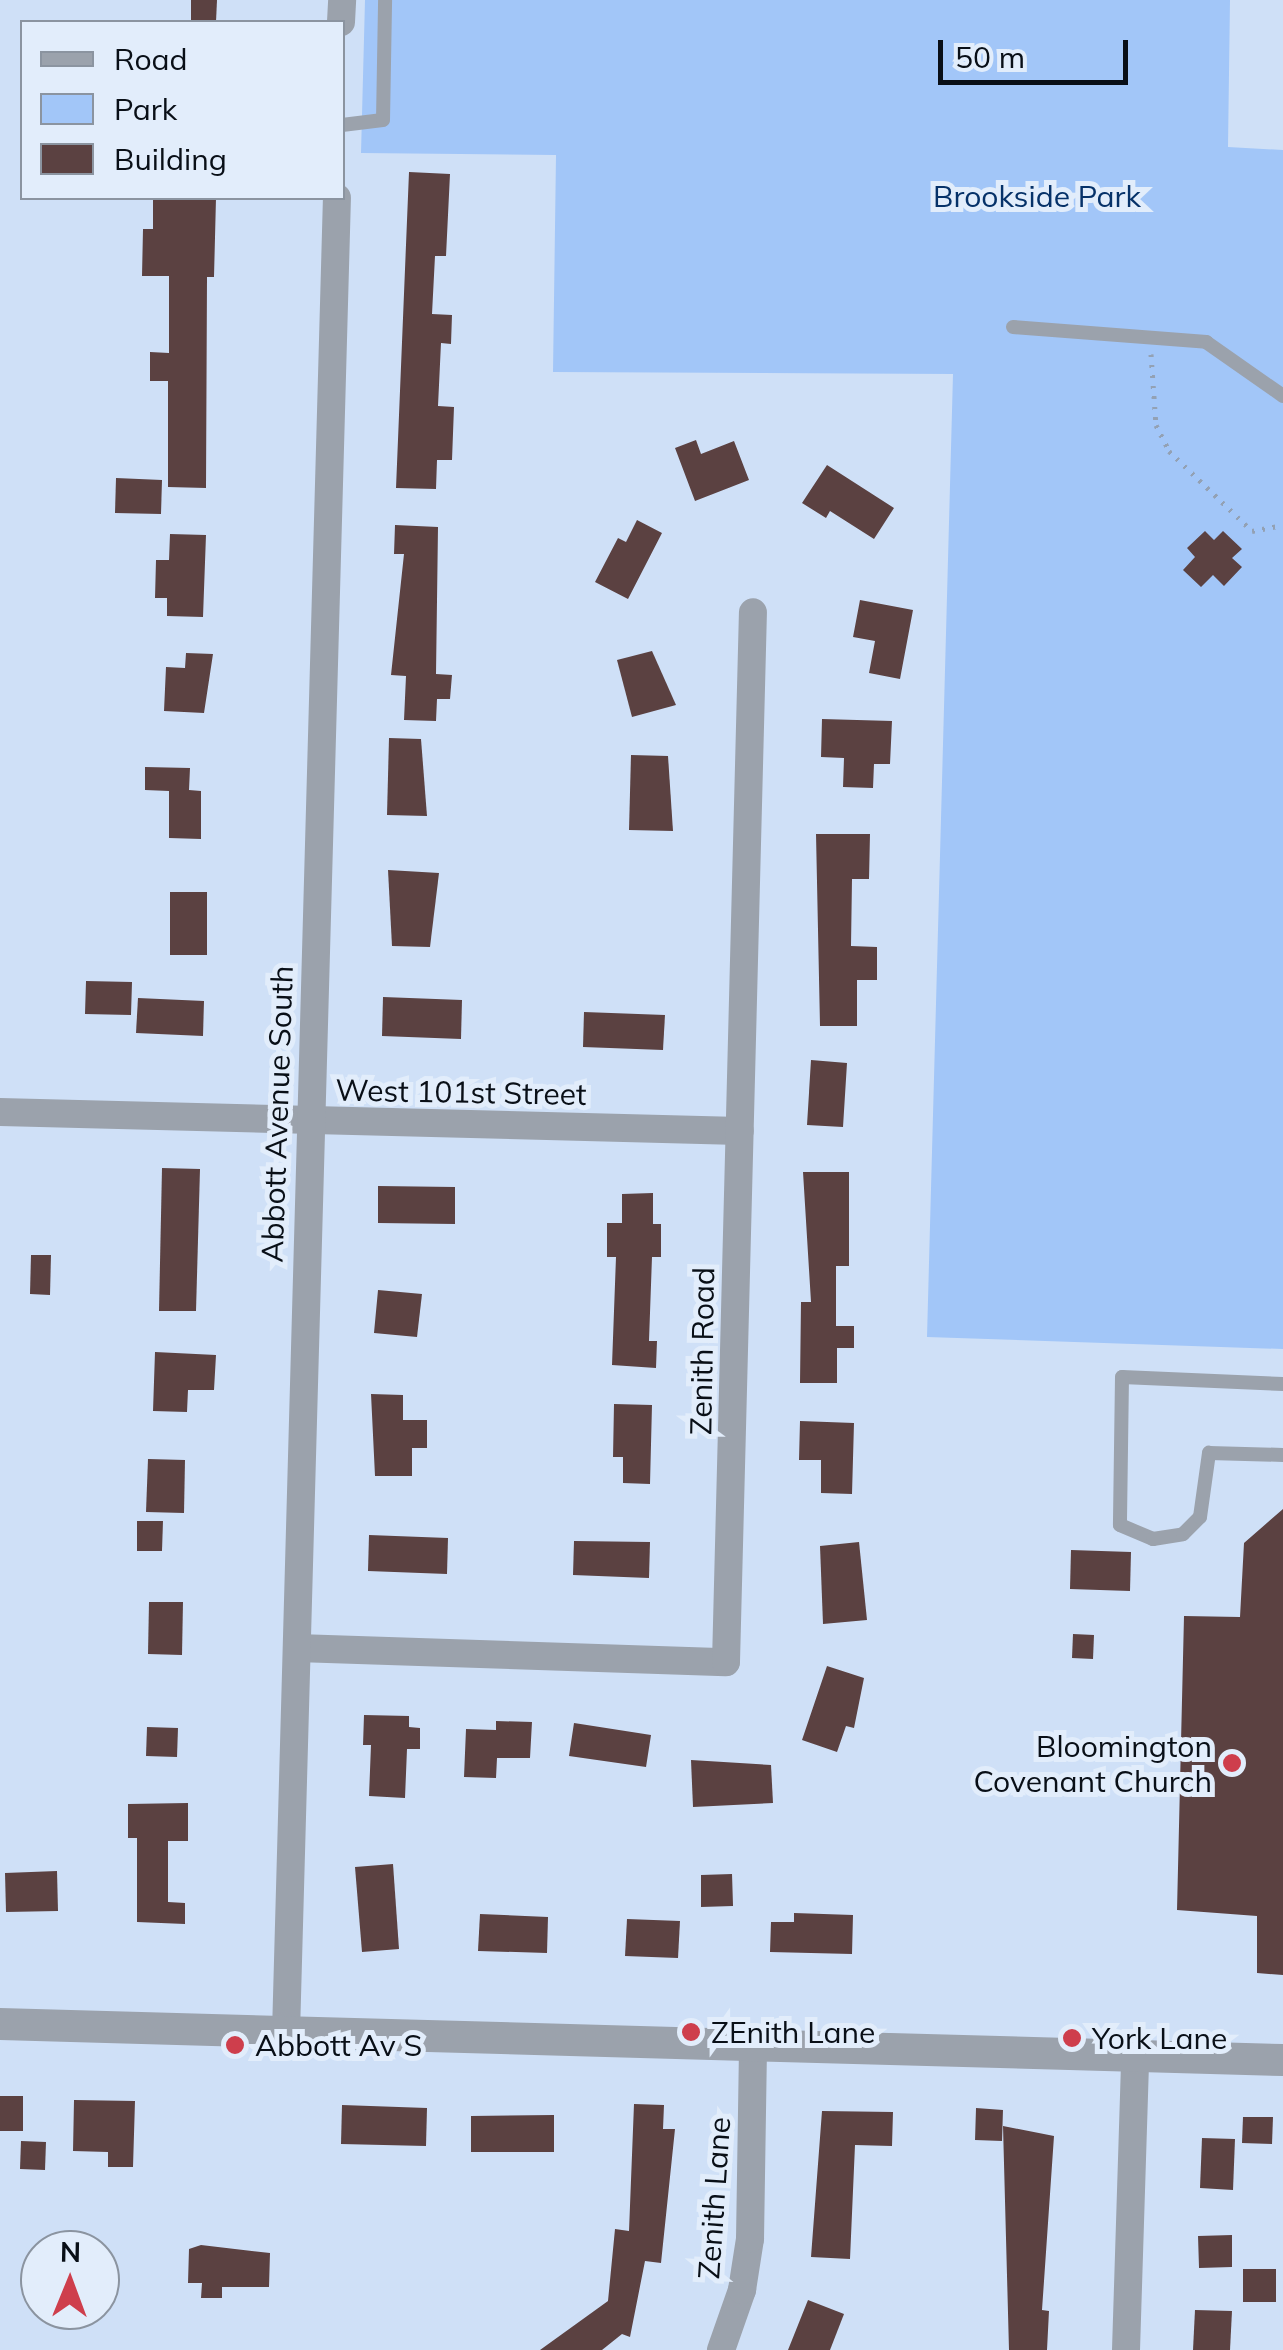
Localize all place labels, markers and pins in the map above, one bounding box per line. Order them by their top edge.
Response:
place label: Bloomington Covenant Church [974,1728,1212,1798]
marker: Bloomington Covenant Church [1221,1752,1243,1774]
place label: ZEnith Lane [711,2014,875,2050]
place label: York Lane [1092,2020,1227,2056]
marker: ZEnith Lane [680,2021,702,2043]
place label: Abbott Av S [255,2027,422,2063]
marker: York Lane [1061,2027,1083,2049]
marker: Abbott Av S [224,2034,246,2056]

